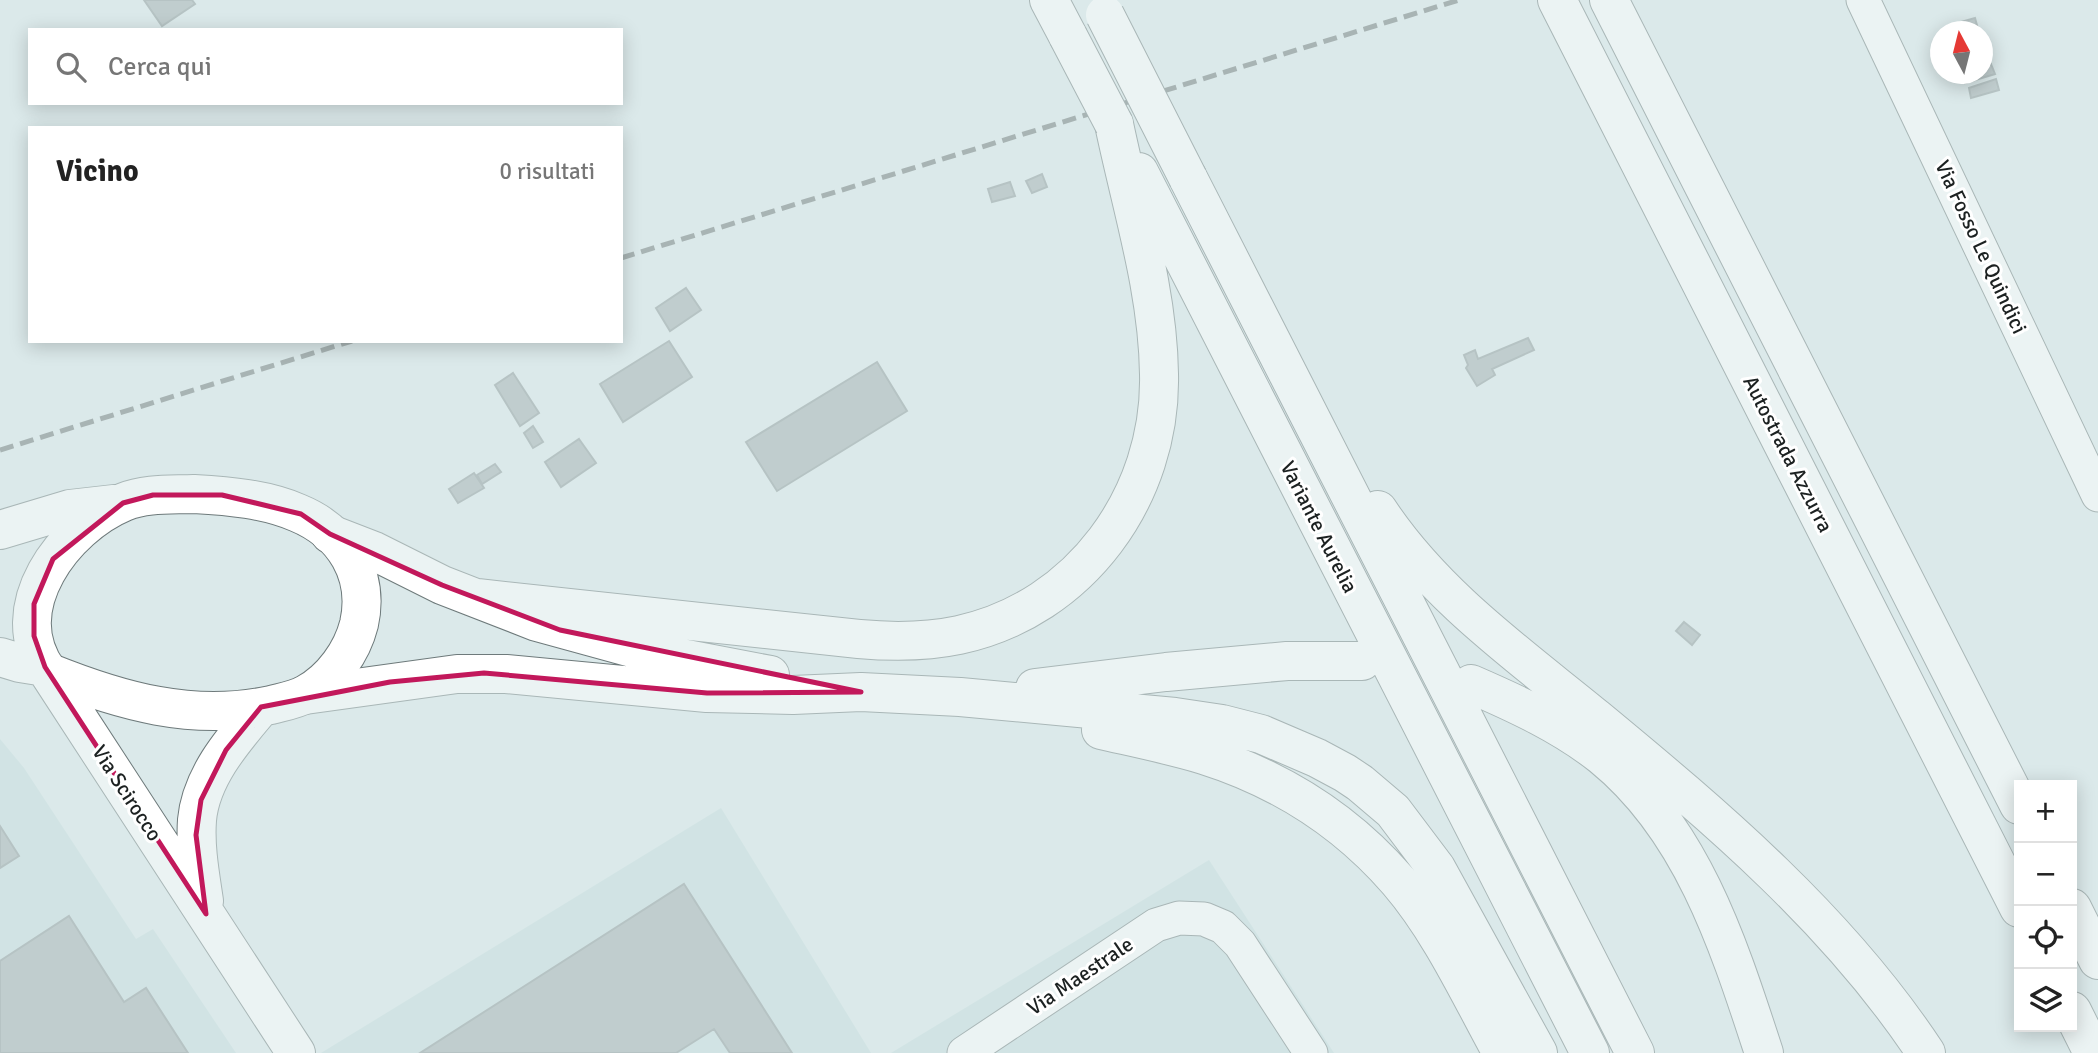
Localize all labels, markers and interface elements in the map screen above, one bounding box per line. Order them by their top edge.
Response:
north arrow [1930,21,1993,84]
search box [28,28,623,105]
icon: search [52,48,90,86]
text: Cerca qui [108,51,212,83]
text: Vicino [56,153,139,190]
street label: Via Fosso Le Quindici [1929,156,2033,338]
text: 0 risultati [499,157,595,186]
street label: Autostrada Azzurra [1737,371,1839,537]
street label: Variante Aurelia [1275,457,1363,597]
street label: Via Scirocco [86,740,168,846]
map controls [2014,780,2077,1032]
button: + [2014,780,2077,843]
button: − [2014,843,2077,906]
button: locate [2014,906,2077,969]
street label: Via Maestrale [1022,931,1138,1021]
button: layers [2014,969,2077,1032]

